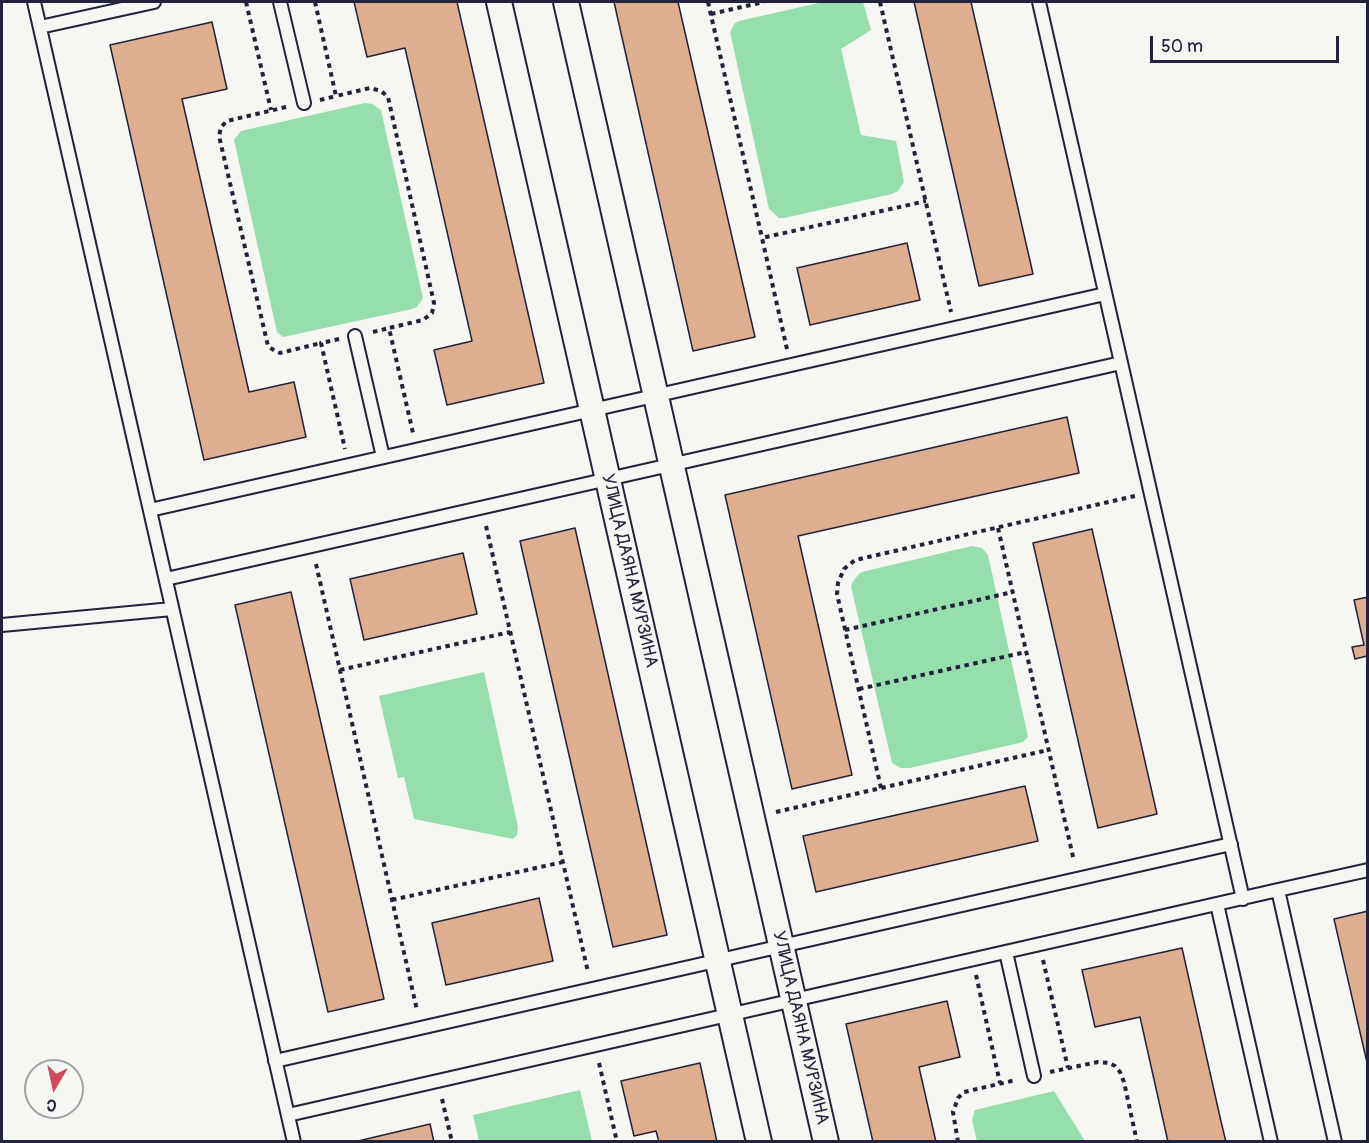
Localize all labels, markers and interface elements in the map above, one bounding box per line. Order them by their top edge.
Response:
scale bar [1153,24,1342,62]
text: 50 m [1161,35,1203,58]
street label: УЛИЦА ДАЯНА МУРЗИНА [596,472,662,670]
street label: УЛИЦА ДАЯНА МУРЗИНА [767,929,833,1127]
north arrow [24,1059,84,1119]
text: С [45,1094,58,1115]

